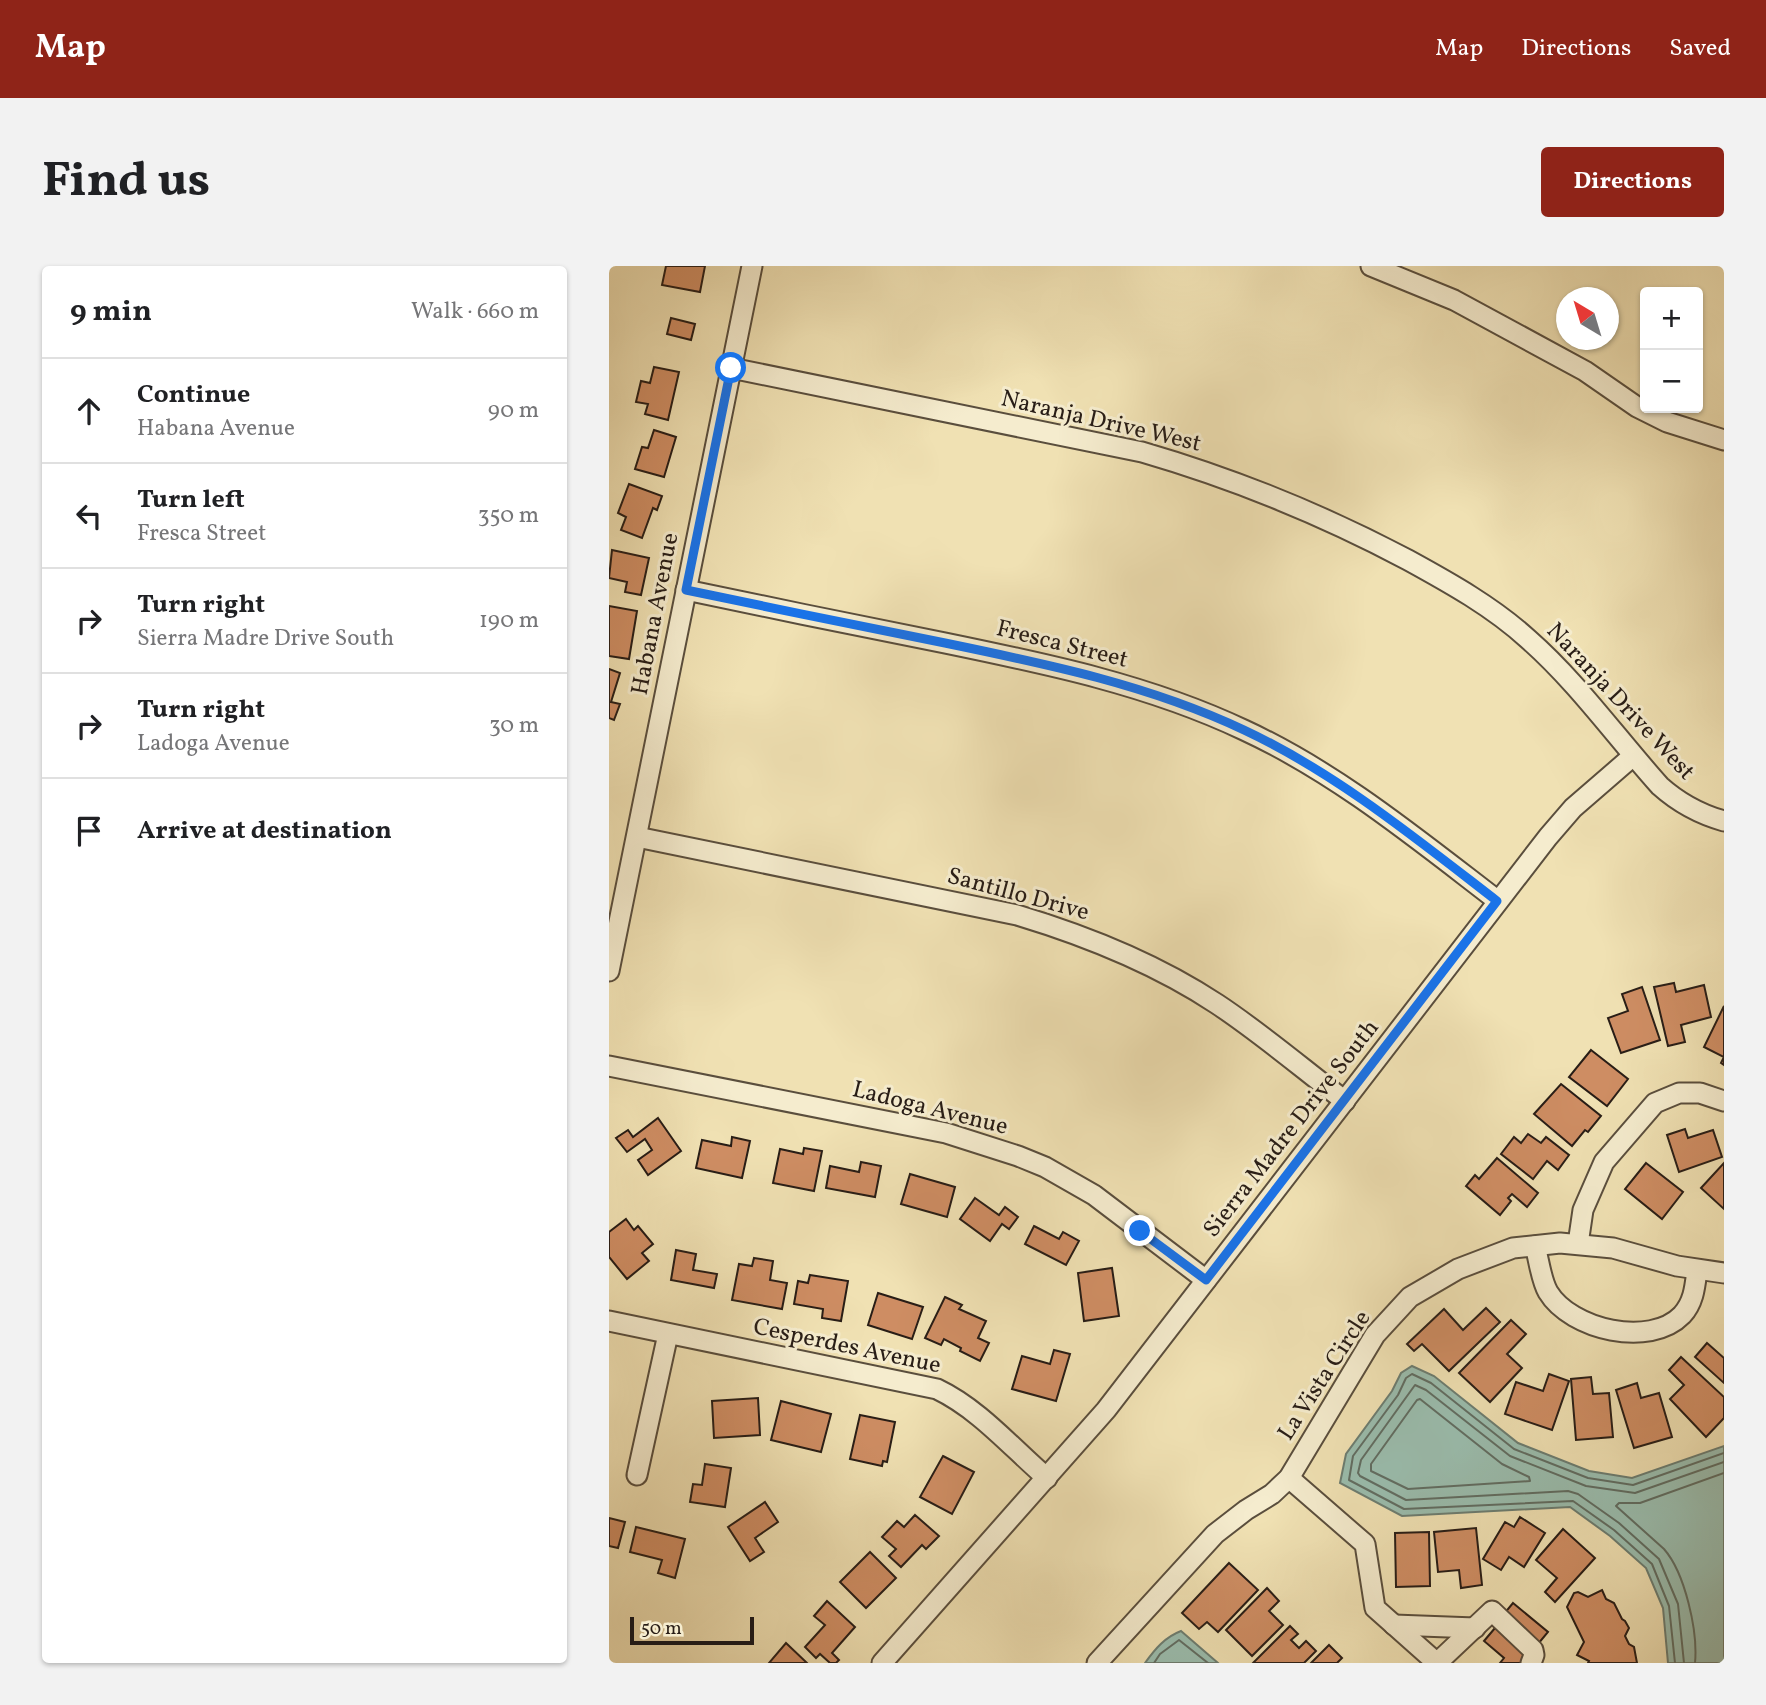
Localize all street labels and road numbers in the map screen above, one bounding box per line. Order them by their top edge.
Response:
street label: Naranja Drive West [998,382,1204,462]
street label: Habana Avenue [624,530,688,698]
street label: Fresca Street [992,612,1132,678]
street label: Naranja Drive West [1538,616,1702,788]
street label: Santillo Drive [943,860,1093,930]
street label: Sierra Madre Drive South [1196,1013,1388,1245]
street label: Ladoga Avenue [849,1073,1011,1145]
street label: La Vista Circle [1270,1304,1380,1448]
street label: Cesperdes Avenue [750,1311,944,1383]

